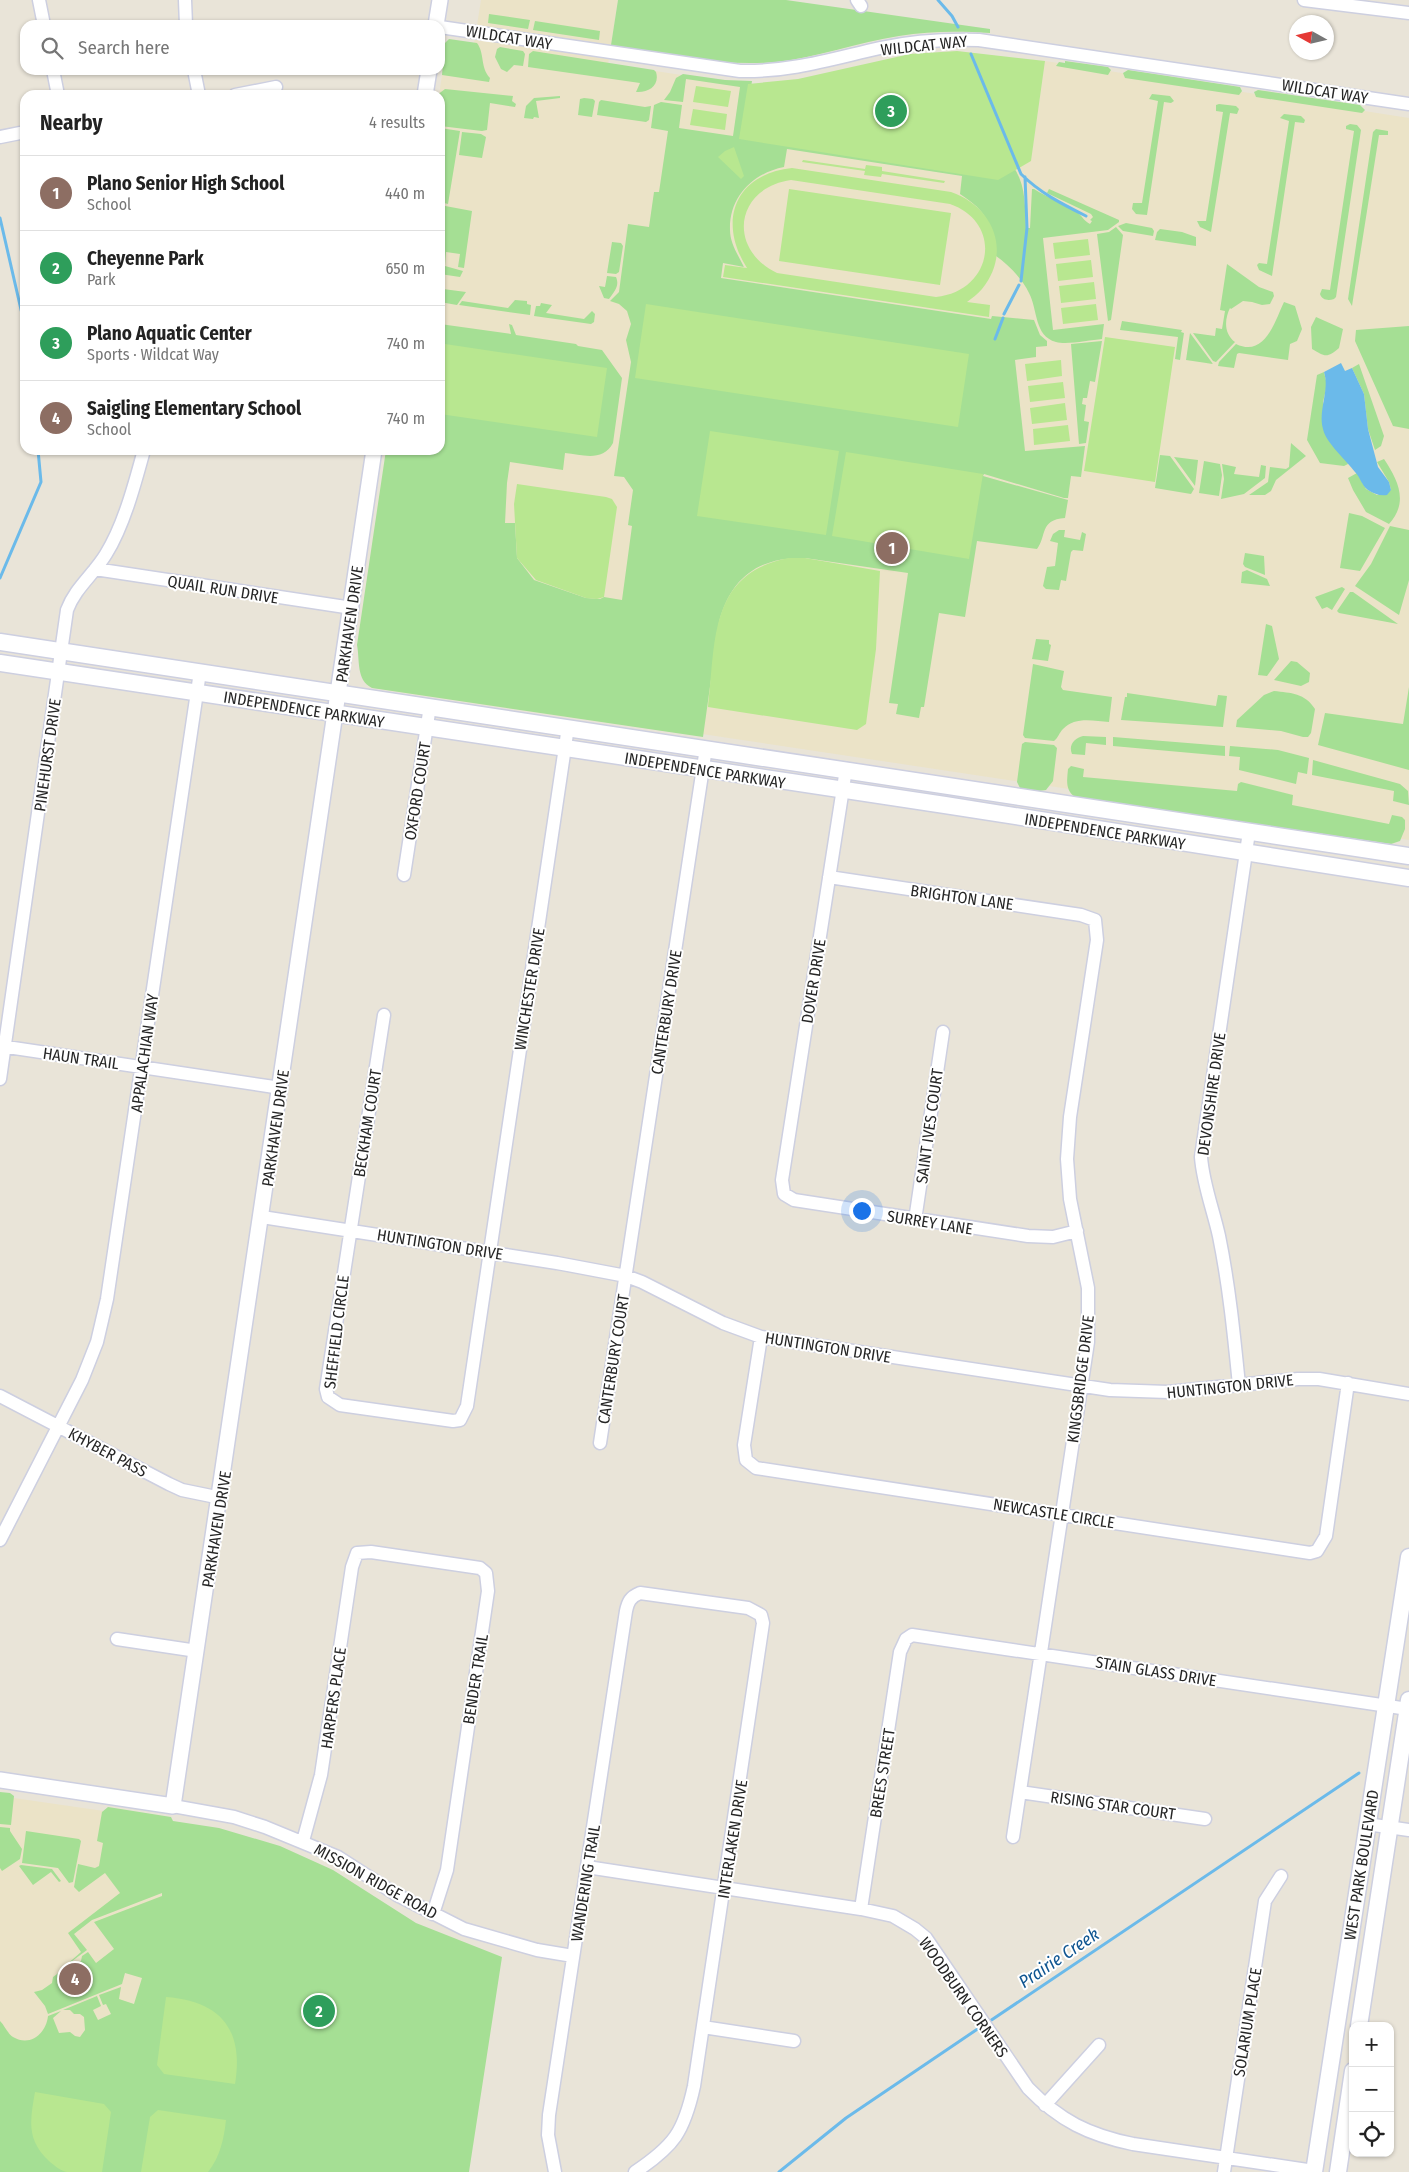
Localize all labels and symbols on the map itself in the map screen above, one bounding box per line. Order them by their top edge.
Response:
north arrow [1289,15,1334,60]
street label: WILDCAT WAY [464,21,553,54]
street label: WILDCAT WAY [880,31,968,59]
street label: WILDCAT WAY [1280,75,1369,108]
pin: 3 [875,92,907,130]
pin: 1 [876,529,908,567]
street label: PARKHAVEN DRIVE [332,564,367,684]
street label: QUAIL RUN DRIVE [166,571,280,608]
street label: INDEPENDENCE PARKWAY [222,687,386,732]
street label: PINEHURST DRIVE [30,697,65,813]
street label: OXFORD COURT [400,740,435,842]
street label: INDEPENDENCE PARKWAY [623,748,787,793]
street label: INDEPENDENCE PARKWAY [1023,809,1187,854]
street label: BRIGHTON LANE [909,881,1015,914]
street label: WINCHESTER DRIVE [510,926,549,1052]
street label: DOVER DRIVE [797,937,830,1025]
street label: CANTERBURY DRIVE [647,948,686,1076]
street label: APPALACHIAN WAY [127,993,162,1114]
street label: DEVONSHIRE DRIVE [1193,1031,1230,1157]
street label: HAUN TRAIL [42,1044,120,1073]
street label: BECKHAM COURT [350,1067,385,1178]
street label: SAINT IVES COURT [912,1067,947,1185]
street label: PARKHAVEN DRIVE [258,1068,293,1188]
your location [849,1198,875,1224]
street label: SURREY LANE [886,1206,974,1239]
street label: HUNTINGTON DRIVE [376,1225,504,1264]
street label: SHEFFIELD CIRCLE [320,1274,353,1390]
street label: CANTERBURY COURT [594,1292,633,1425]
street label: KINGSBRIDGE DRIVE [1063,1314,1098,1444]
street label: HUNTINGTON DRIVE [764,1328,892,1367]
street label: HUNTINGTON DRIVE [1166,1370,1294,1403]
street label: KHYBER PASS [65,1424,150,1481]
street label: PARKHAVEN DRIVE [198,1469,235,1589]
street label: NEWCASTLE CIRCLE [992,1495,1116,1532]
street label: BENDER TRAIL [459,1633,492,1726]
street label: HARPERS PLACE [317,1646,350,1750]
street label: STAIN GLASS DRIVE [1094,1653,1218,1690]
street label: BREES STREET [866,1726,899,1819]
street label: INTERLAKEN DRIVE [714,1778,751,1900]
street label: RISING STAR COURT [1049,1787,1177,1824]
street label: WEST PARK BOULEVARD [1340,1789,1383,1942]
street label: WANDERING TRAIL [567,1823,604,1943]
street label: MISSION RIDGE ROAD [311,1840,441,1923]
water label: Prairie Creek [1015,1923,1104,1993]
street label: WOODBURN CORNERS [915,1934,1012,2061]
pin: 4 [59,1960,91,1998]
street label: SOLARIUM PLACE [1229,1966,1266,2078]
pin: 2 [303,1992,335,2030]

